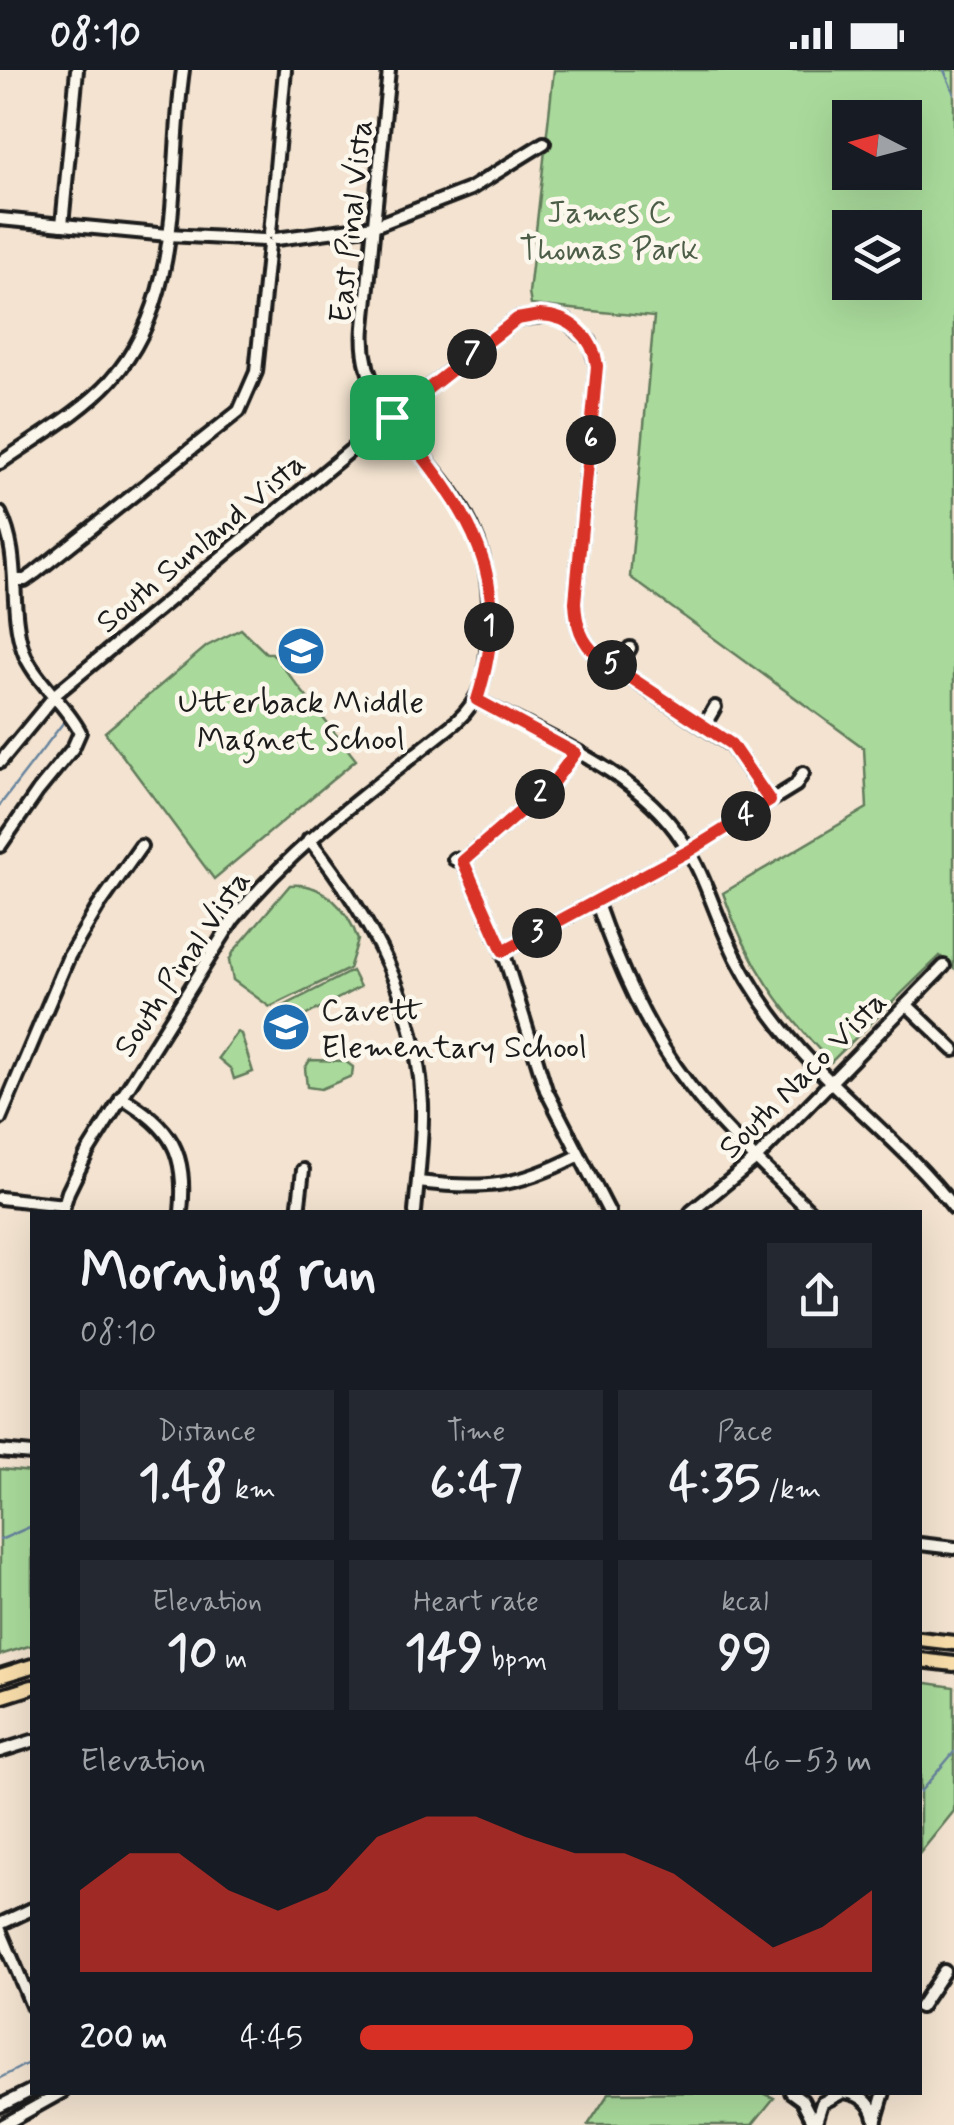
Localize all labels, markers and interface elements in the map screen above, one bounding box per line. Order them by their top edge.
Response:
text: 08:10 [50,11,141,60]
north arrow [832,100,922,190]
map controls [832,100,922,300]
street label: East Pinal Vista [320,118,384,325]
park label: James C Thomas Park [519,192,699,271]
button: layers [832,210,922,300]
pin: 7 [447,329,497,379]
text: 7 [464,335,481,372]
pin [350,375,435,460]
icon: arrive [365,390,420,445]
pin: 6 [566,415,616,465]
text: 6 [584,421,598,458]
street label: South Sunland Vista [88,444,315,644]
pin: 1 [464,602,514,652]
text: 1 [483,608,495,645]
school or university icon: Utterback Middle Magnet School [275,625,327,677]
pin: 5 [587,640,637,690]
text: 5 [604,646,620,683]
place label: Utterback Middle Magnet School [178,682,424,764]
pin: 2 [515,769,565,819]
text: 2 [533,775,547,812]
pin: 4 [721,791,771,841]
text: 4 [738,797,754,834]
street label: South Pinal Vista [105,862,261,1066]
pin: 3 [512,908,562,958]
text: 3 [531,914,543,951]
street label: South Naco Vista [710,982,897,1169]
place label: Cavett Elementary School [321,990,587,1069]
school or university icon: Cavett Elementary School [260,1001,312,1053]
text: Morning run [80,1238,377,1310]
button: share [767,1243,872,1348]
text: 08:10 [80,1312,157,1354]
text: Distance [158,1414,256,1451]
text: Time [447,1414,505,1451]
text: Pace [717,1414,773,1451]
text: 1.48 [138,1451,227,1517]
text: 6:47 [429,1451,523,1517]
text: 4:35 [669,1451,761,1517]
text: km [227,1472,276,1509]
text: /km [761,1472,821,1509]
text: Elevation [152,1584,262,1621]
text: Heart rate [413,1584,539,1621]
text: kcal [721,1584,769,1621]
text: 10 [167,1621,218,1687]
text: 149 [405,1621,484,1687]
text: 99 [718,1621,772,1687]
text: m [218,1642,247,1679]
text: bpm [484,1642,547,1679]
text: Elevation [80,1740,206,1782]
text: 46–53 m [744,1740,872,1782]
text: 200 m [80,2017,167,2059]
text: 4:45 [240,2017,303,2059]

